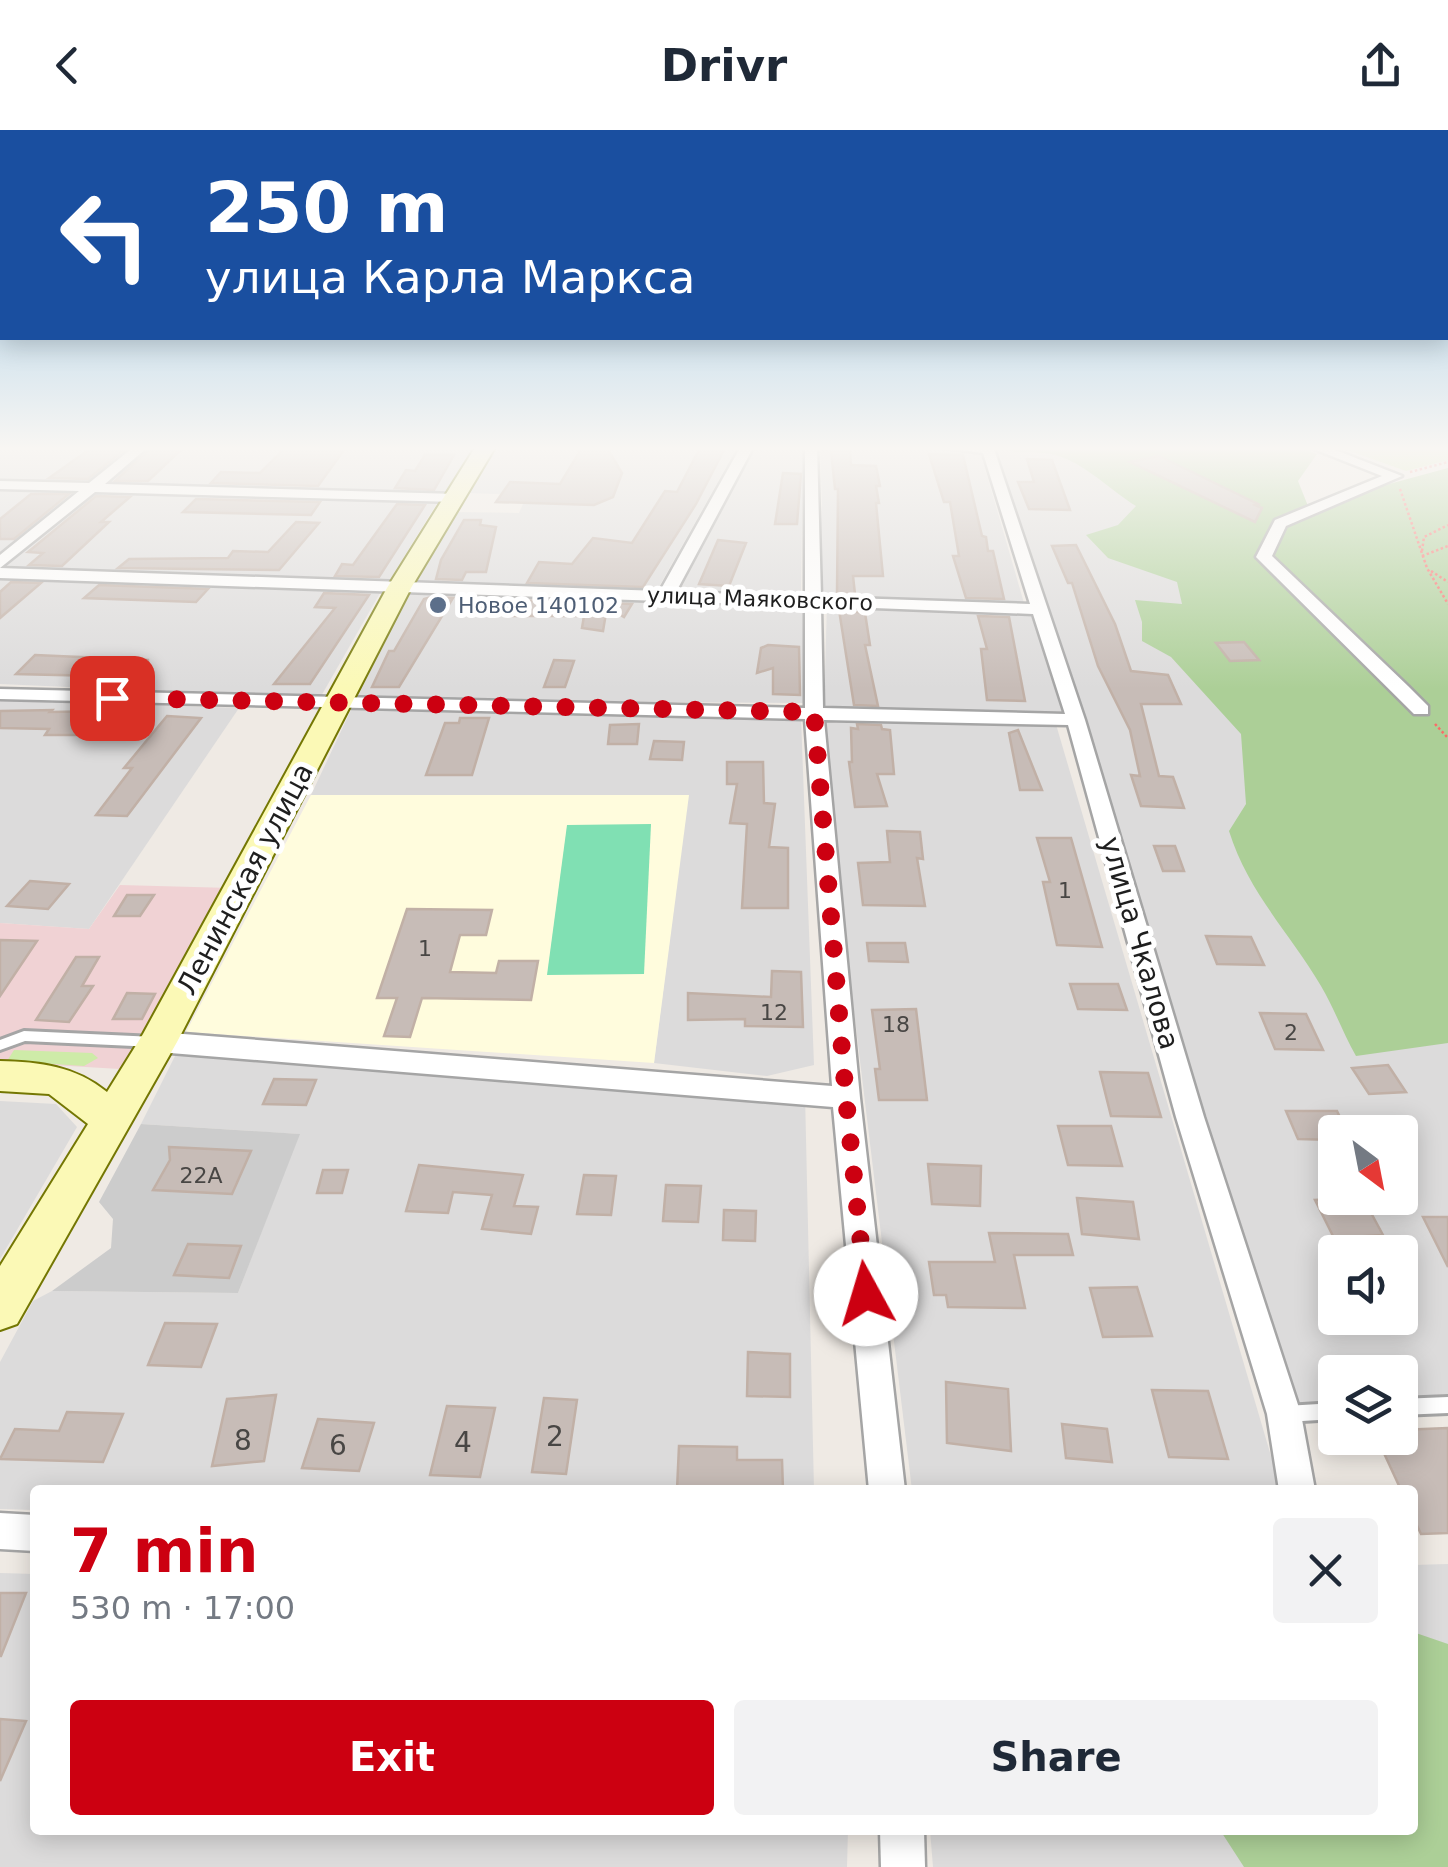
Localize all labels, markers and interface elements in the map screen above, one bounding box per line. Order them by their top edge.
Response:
icon: back [40,38,95,93]
icon: share [1353,38,1408,93]
text: Drivr [661,39,787,92]
text: 250 m [205,167,448,249]
icon: left [40,170,170,300]
text: улица Карла Маркса [205,251,695,304]
street label: улица Маяковского [647,583,873,615]
place label: Новое 140102 [458,593,619,618]
marker: Новое 140102 [427,594,449,616]
pin [70,656,155,741]
icon: arrive [85,671,140,726]
street label: Ленинская улица [170,758,320,1000]
street label: улица Чкалова [1094,833,1186,1053]
house number: 1 [1058,878,1072,903]
house number: 1 [418,936,432,961]
house number: 12 [760,1000,788,1025]
house number: 18 [882,1012,910,1037]
house number: 2 [1284,1020,1298,1045]
north arrow [1318,1115,1418,1215]
map controls [1318,1115,1418,1455]
house number: 22А [179,1163,223,1188]
button: sound [1318,1235,1418,1335]
position arrow [814,1242,918,1346]
button: layers [1318,1355,1418,1455]
house number: 2 [546,1420,564,1453]
house number: 8 [234,1424,252,1457]
house number: 4 [454,1426,472,1459]
house number: 6 [329,1429,347,1462]
text: 7 min [70,1516,258,1586]
button: close [1273,1518,1378,1623]
text: 530 m · 17:00 [70,1589,295,1627]
button: Exit [70,1700,714,1815]
button: Share [734,1700,1378,1815]

